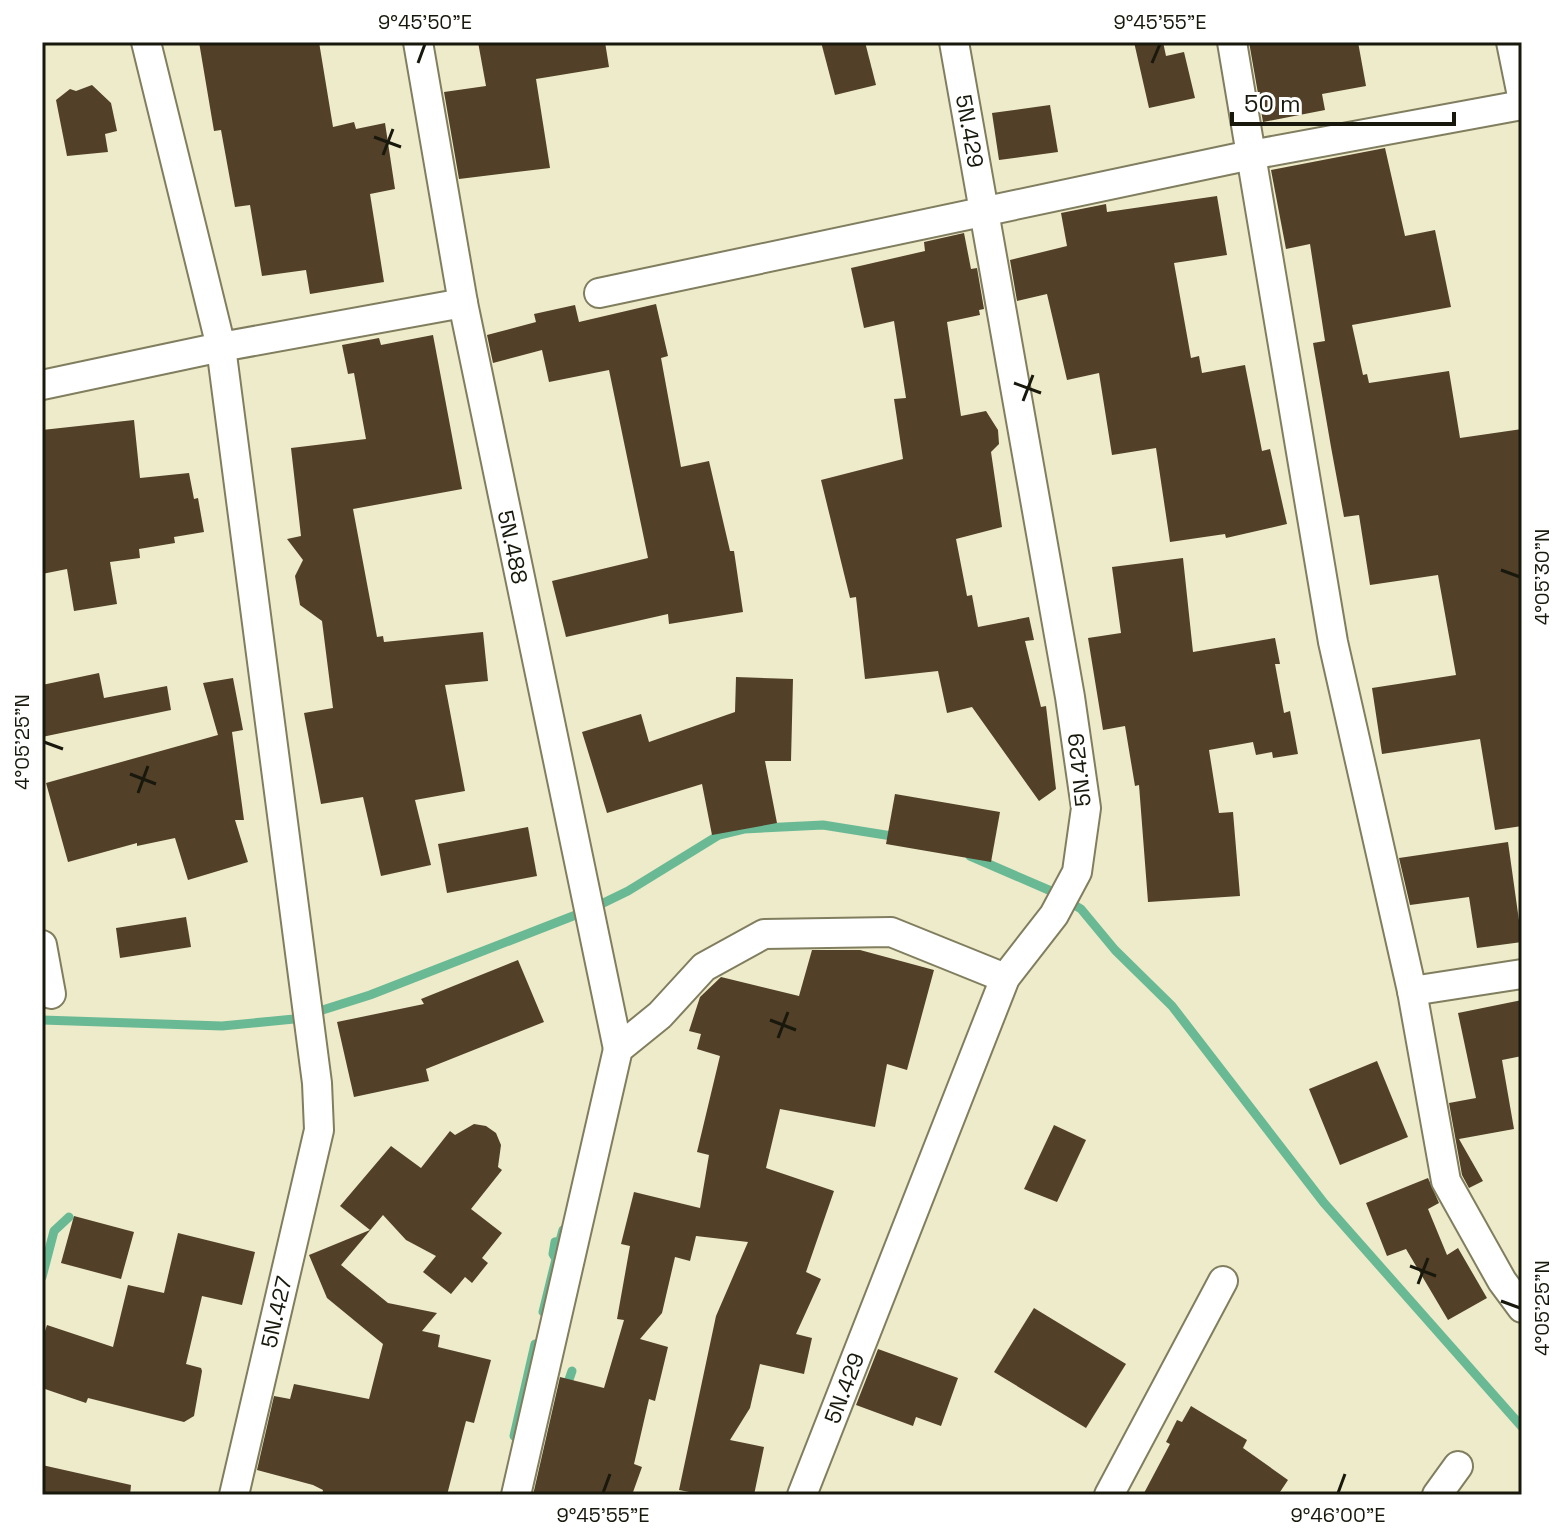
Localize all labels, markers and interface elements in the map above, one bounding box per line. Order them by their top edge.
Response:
text: 9°45'50"E [378,9,472,35]
text: 9°45'55"E [1113,9,1207,35]
scale bar [1232,76,1454,126]
text: 50 m [1244,88,1301,119]
street label: 5N.429 [950,92,990,170]
street label: 5N.488 [492,508,534,586]
text: 4°05'30"N [1529,529,1555,625]
text: 4°05'25"N [9,694,35,790]
street label: 5N.429 [1061,732,1097,808]
text: 4°05'25"N [1529,1260,1555,1356]
street label: 5N.427 [254,1273,298,1351]
street label: 5N.429 [818,1349,870,1427]
text: 9°45'55"E [556,1502,650,1528]
text: 9°46'00"E [1290,1502,1386,1528]

